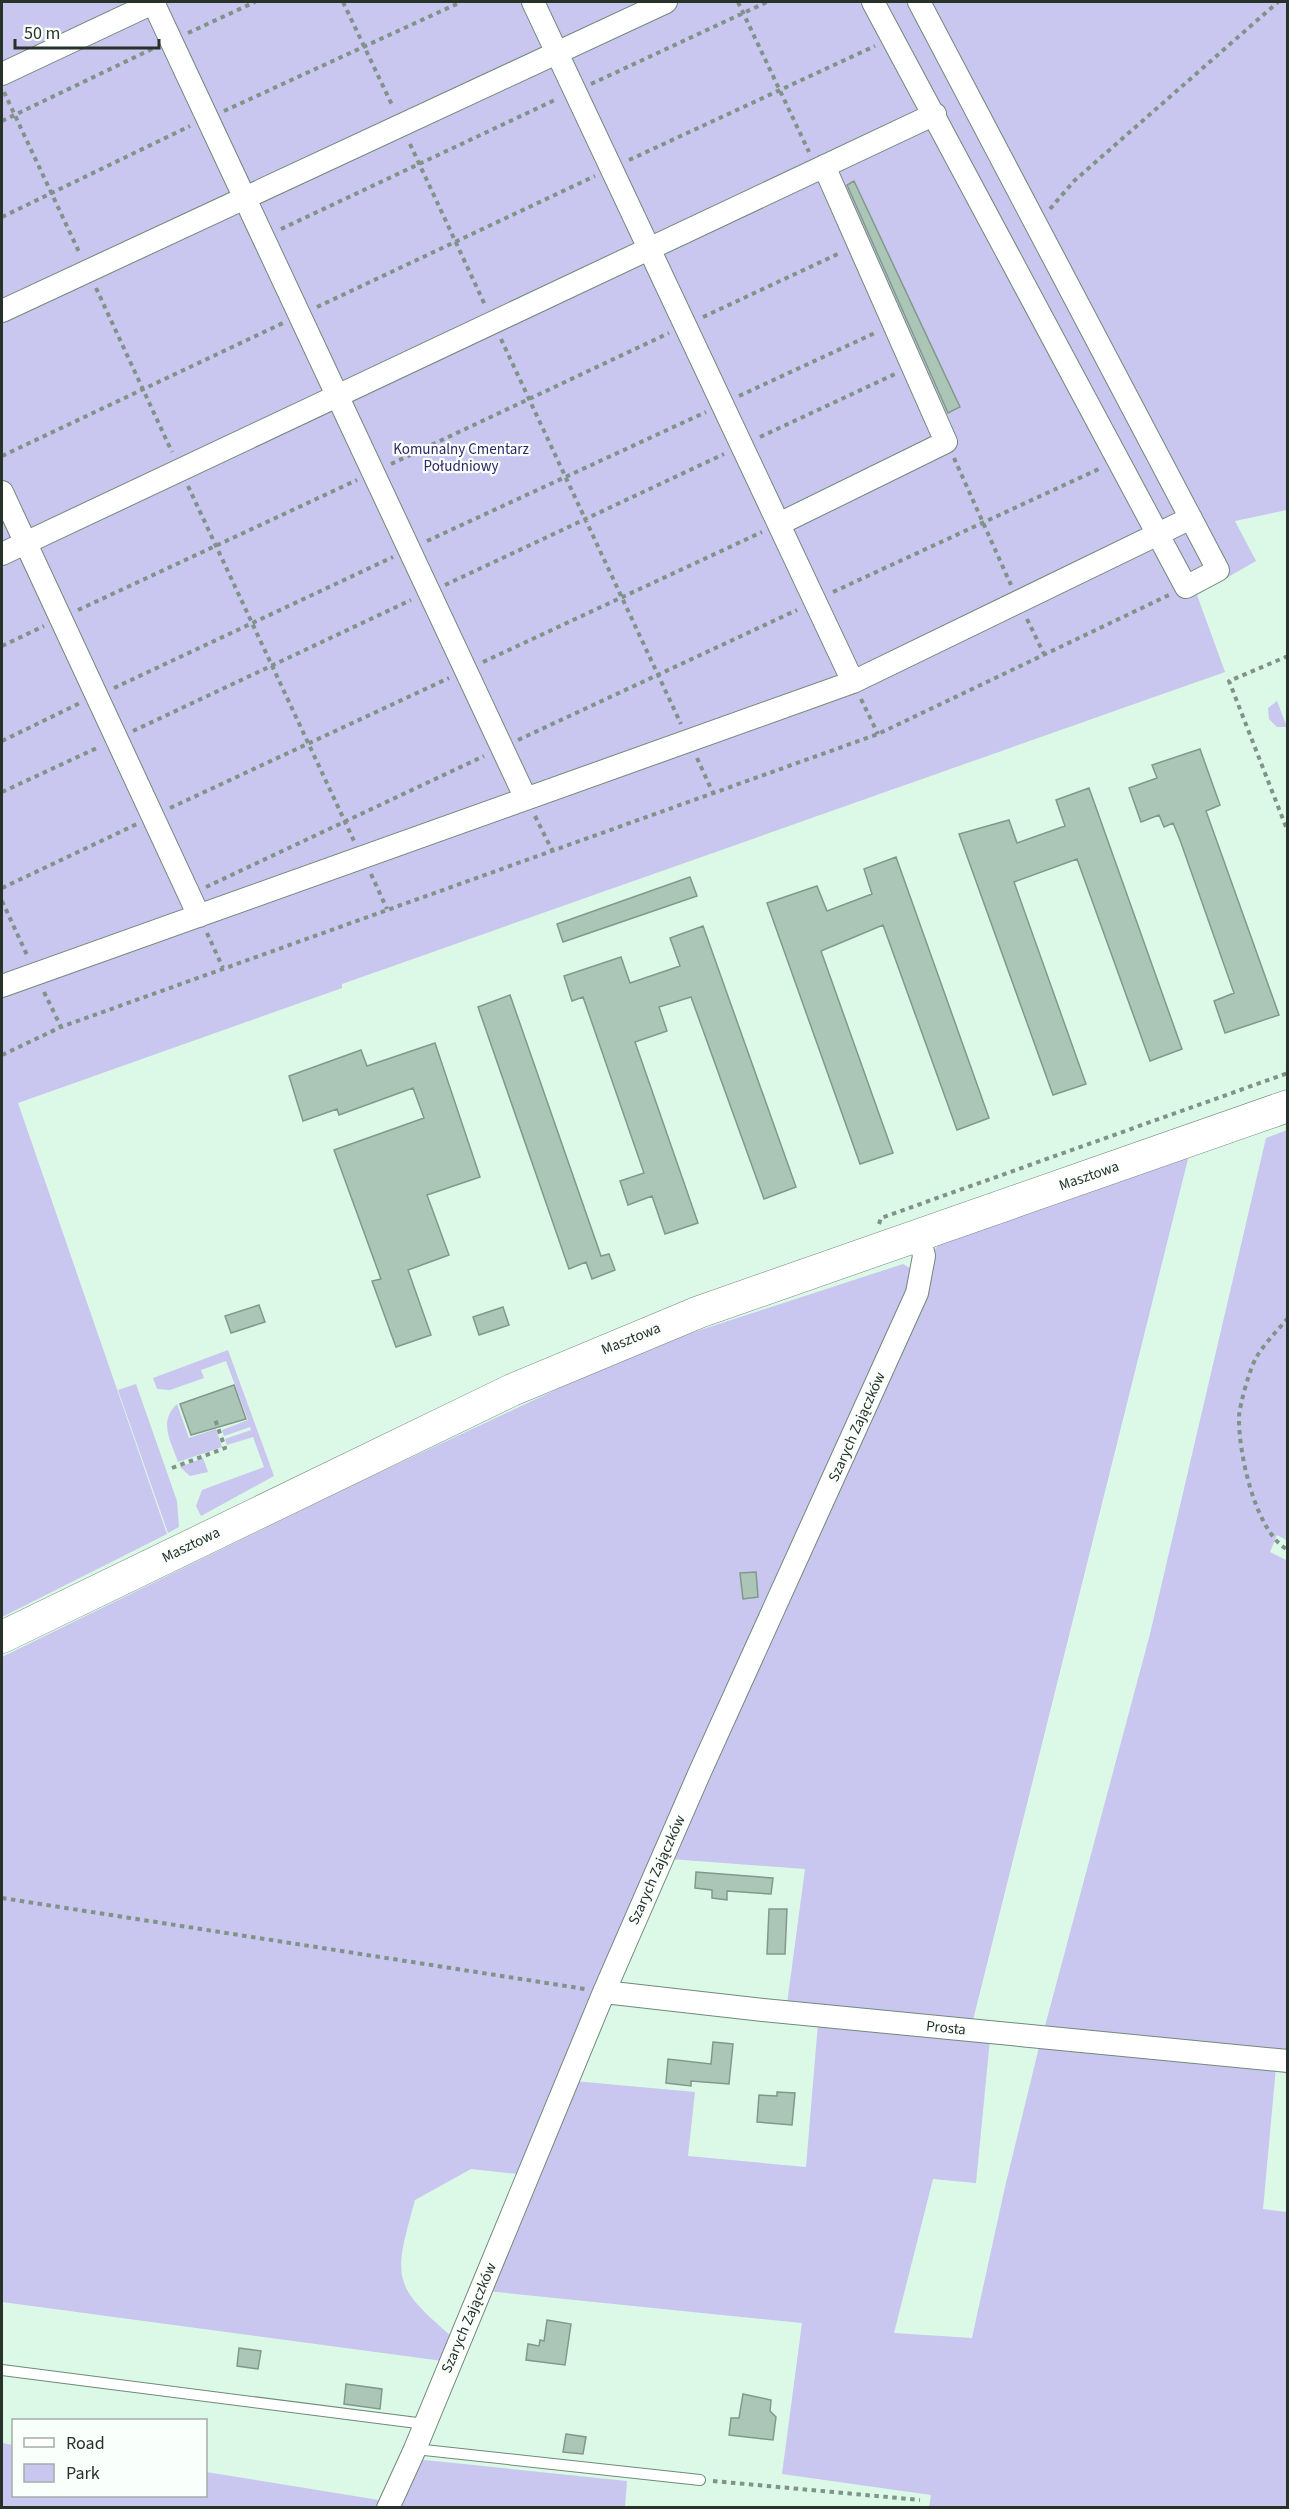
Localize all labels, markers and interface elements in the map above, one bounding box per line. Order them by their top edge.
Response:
scale bar [15,12,159,50]
text: 50 m [24,21,60,46]
park label: Komunalny Cmentarz Południowy [393,439,529,477]
street label: Masztowa [1056,1156,1122,1196]
street label: Masztowa [598,1318,664,1360]
street label: Szarych Zajączków [823,1369,891,1485]
street label: Masztowa [158,1522,224,1568]
street label: Szarych Zajączków [623,1812,691,1928]
street label: Prosta [925,2015,967,2041]
street label: Szarych Zajączków [436,2259,502,2376]
legend [12,2419,207,2497]
text: Road [66,2431,105,2456]
text: Park [66,2461,100,2486]

